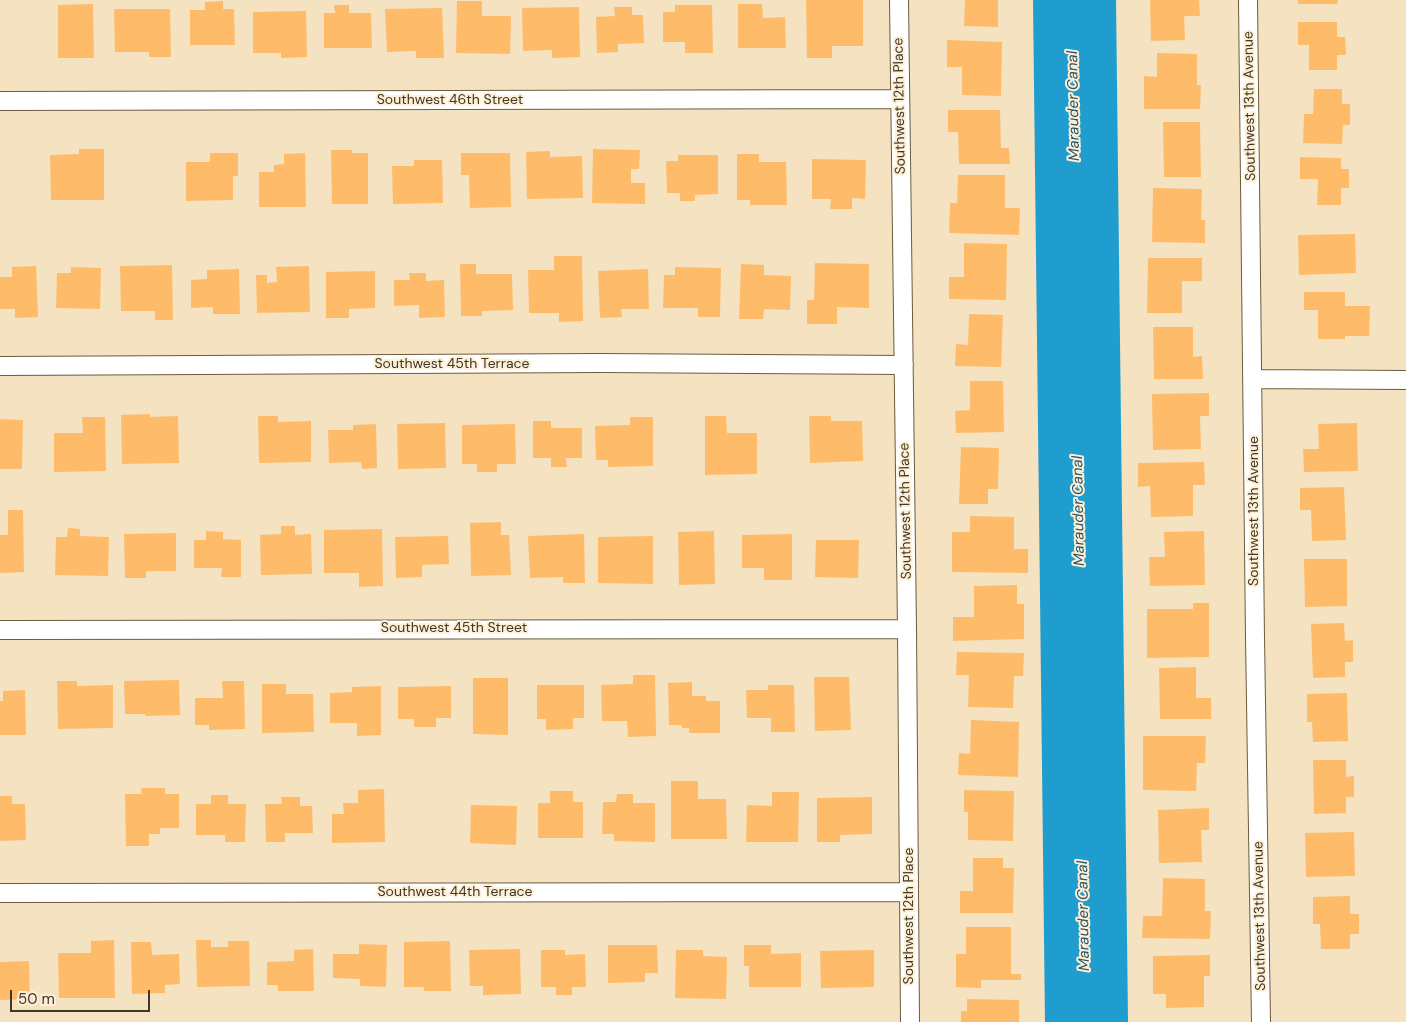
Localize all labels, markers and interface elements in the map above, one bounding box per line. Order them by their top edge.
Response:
street label: Southwest 13th Avenue [1240,31,1260,181]
street label: Southwest 12th Place [890,37,910,175]
water label: Marauder Canal [1064,51,1084,161]
street label: Southwest 46th Street [377,92,523,108]
street label: Southwest 45th Terrace [374,356,530,372]
street label: Southwest 13th Avenue [1246,436,1262,586]
street label: Southwest 12th Place [896,442,916,580]
water label: Marauder Canal [1069,456,1089,566]
street label: Southwest 45th Street [381,620,527,636]
street label: Southwest 13th Avenue [1250,841,1270,991]
street label: Southwest 12th Place [901,848,917,984]
water label: Marauder Canal [1074,861,1094,971]
street label: Southwest 44th Terrace [377,884,533,900]
scale bar [12,980,152,1012]
text: 50 m [18,989,55,1009]

